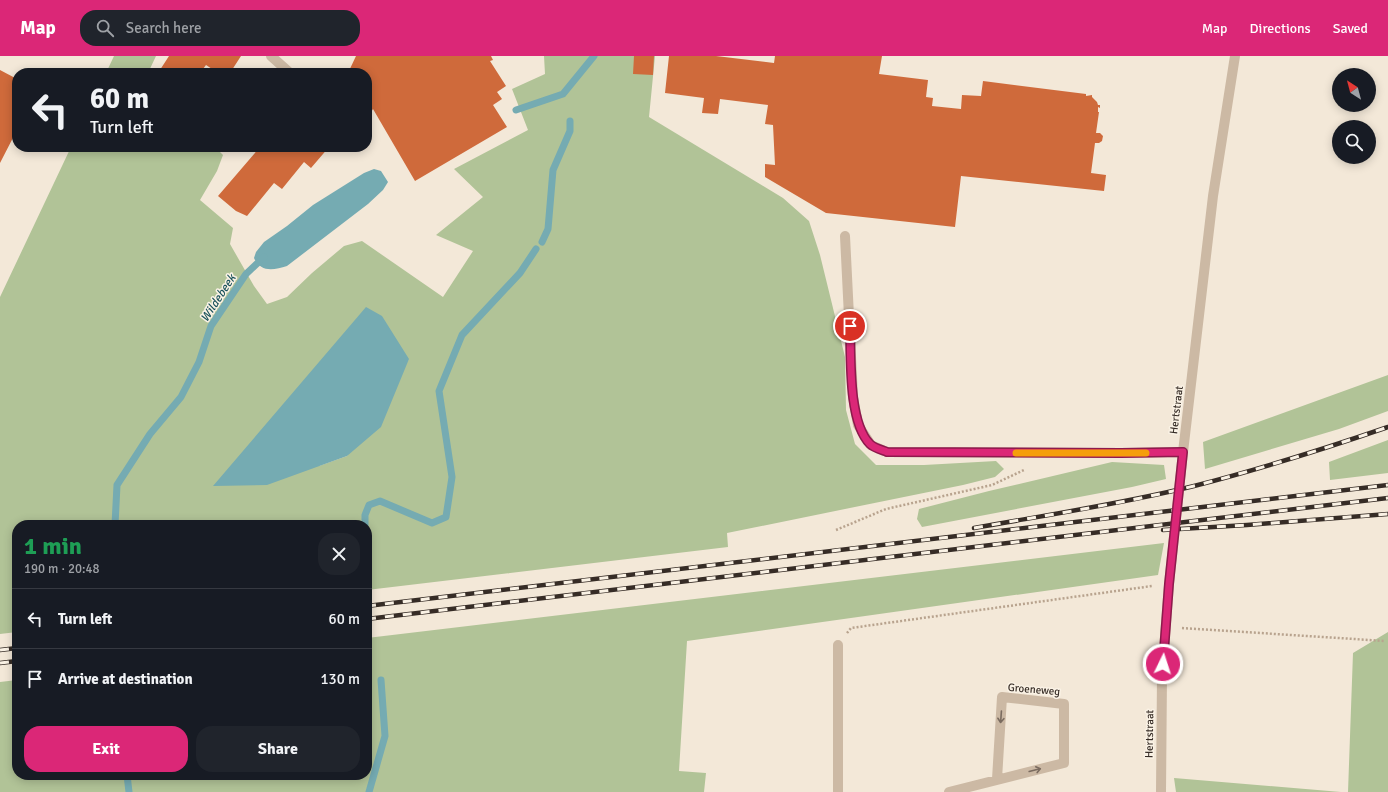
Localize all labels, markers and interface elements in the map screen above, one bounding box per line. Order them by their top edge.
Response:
search box [80,10,360,46]
text: Map [20,16,56,40]
icon: search [94,17,116,39]
text: Search here [126,19,201,37]
text: Map [1202,20,1228,37]
text: Directions [1250,20,1311,37]
text: Saved [1333,20,1368,37]
north arrow [1332,68,1376,112]
map controls [1332,68,1376,164]
text: 60 m [90,82,149,116]
icon: left [24,84,76,136]
text: Turn left [90,116,153,138]
button: search [1332,120,1376,164]
water label: Wildebeek [198,271,240,325]
pin [833,309,867,343]
icon: arrive [839,315,861,337]
street label: Hertstraat [1167,385,1186,435]
text: 1 min [24,531,82,561]
button: close [318,533,360,575]
text: 190 m · 20:48 [24,561,100,577]
icon: left [24,608,46,630]
text: Turn left [58,610,112,628]
text: 60 m [329,610,360,628]
position arrow [1142,643,1184,685]
icon: arrive [24,668,46,690]
text: Arrive at destination [58,670,193,688]
text: 130 m [320,670,360,688]
street label: Groeneweg [1007,681,1061,698]
street label: Hertstraat [1143,709,1156,758]
one-way arrow [997,710,1004,723]
button: Exit [24,726,188,772]
button: Share [196,726,360,772]
one-way arrow [1028,766,1041,773]

